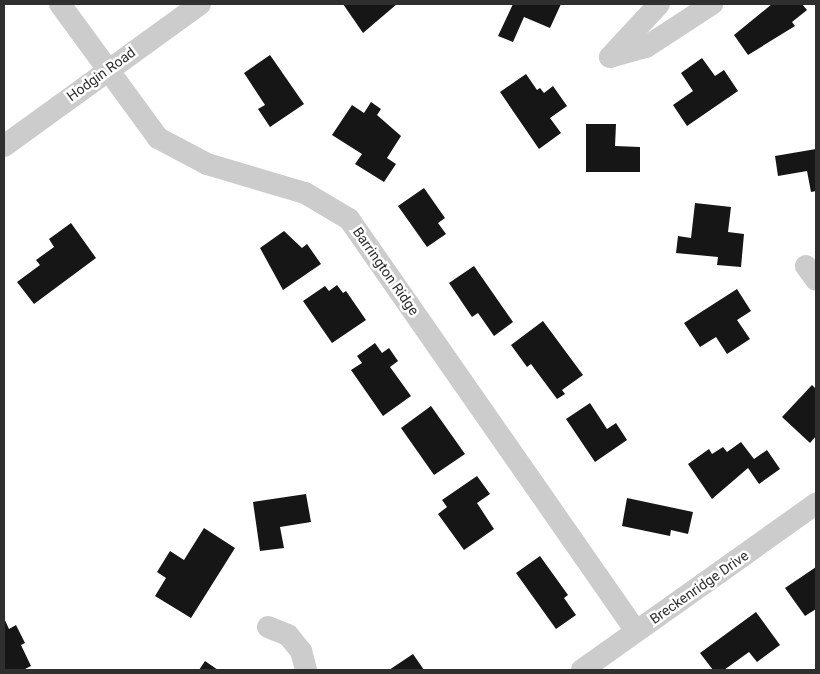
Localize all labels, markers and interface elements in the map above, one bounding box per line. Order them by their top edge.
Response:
street label: Hodgin Road [64,44,138,104]
street label: Barrington Ridge [349,224,423,318]
street label: Breckenridge Drive [646,547,752,627]

